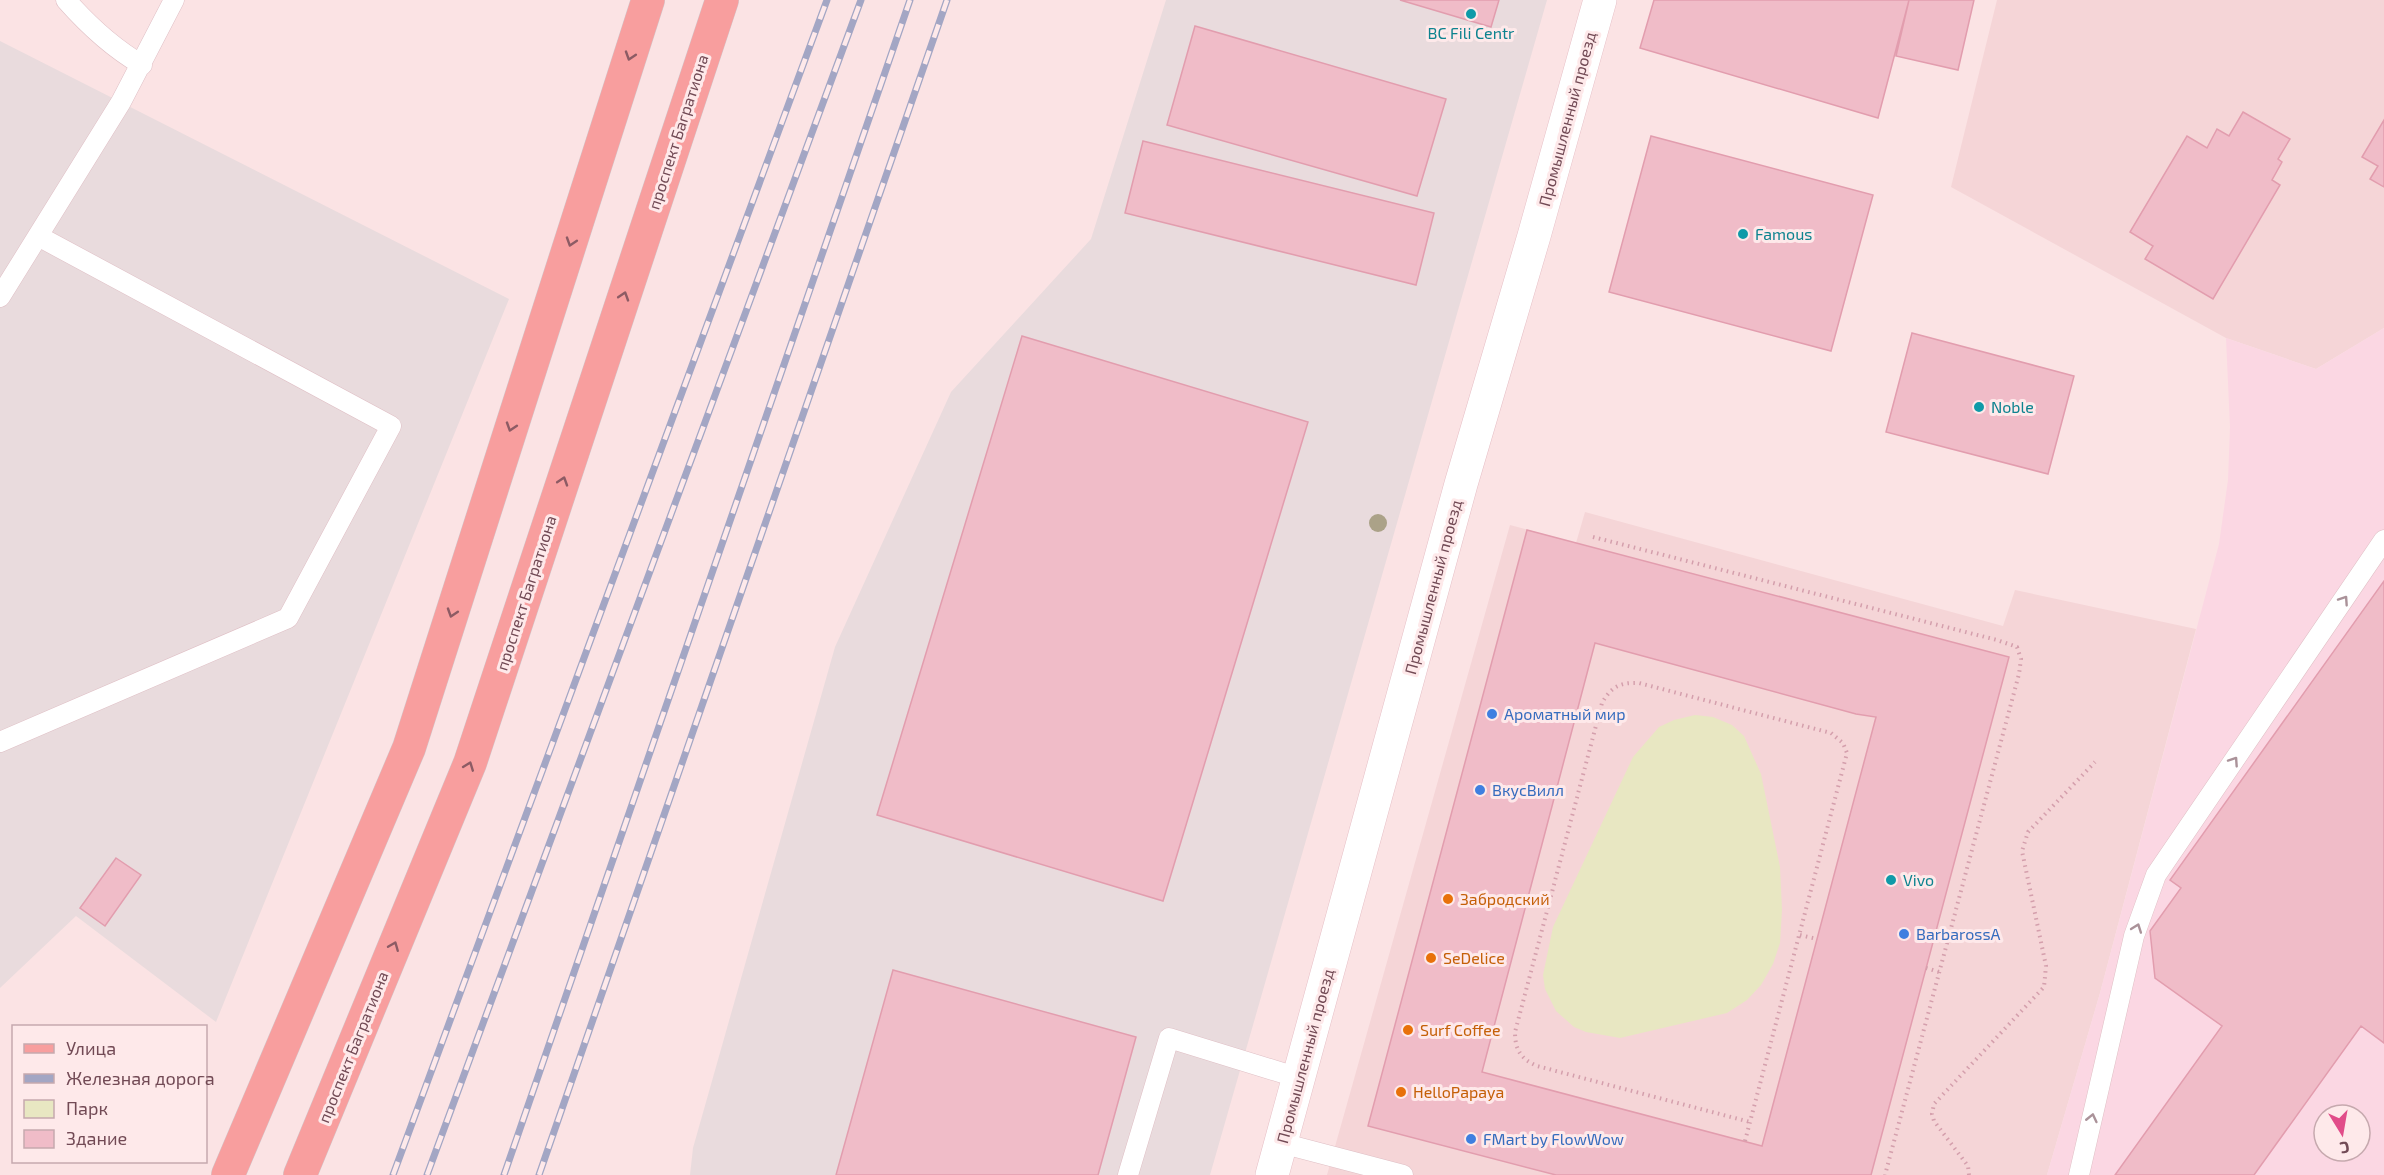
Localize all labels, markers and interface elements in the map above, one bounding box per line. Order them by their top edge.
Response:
marker: BC Fili Centr [1464,7,1478,21]
place label: BC Fili Centr [1427,23,1515,42]
street label: Промышленный проезд [1534,30,1599,208]
one-way arrow [625,50,637,61]
street label: проспект Багратиона [643,52,712,212]
place label: Famous [1755,224,1812,243]
marker: Famous [1736,227,1750,241]
one-way arrow [565,236,578,247]
one-way arrow [617,291,629,302]
place label: Noble [1991,397,2034,416]
marker: Noble [1972,400,1986,414]
one-way arrow [506,421,519,432]
one-way arrow [556,476,568,487]
street label: Промышленный проезд [1400,498,1465,676]
street label: проспект Багратиона [491,513,560,673]
one-way arrow [2337,595,2348,606]
one-way arrow [447,607,459,618]
place label: Ароматный мир [1504,704,1626,723]
marker: Ароматный мир [1485,707,1499,721]
one-way arrow [2227,757,2238,768]
one-way arrow [461,761,474,772]
place label: ВкусВилл [1492,780,1564,800]
marker: ВкусВилл [1473,783,1487,797]
place label: Vivo [1903,870,1934,889]
marker: Vivo [1884,873,1898,887]
place label: Забродский [1460,889,1550,908]
marker: Забродский [1441,892,1455,906]
one-way arrow [2129,923,2142,934]
place label: BarbarossA [1916,924,2001,943]
marker: BarbarossA [1897,927,1911,941]
one-way arrow [387,942,399,953]
place label: SeDelice [1443,948,1505,967]
marker: SeDelice [1424,951,1438,965]
street label: Промышленный проезд [1272,967,1337,1145]
street label: проспект Багратиона [313,968,392,1125]
place label: Surf Coffee [1420,1020,1500,1039]
marker: Surf Coffee [1401,1023,1415,1037]
legend [12,1025,207,1163]
text: Улица [66,1037,116,1059]
text: Железная дорога [66,1067,215,1089]
place label: HelloPapaya [1413,1082,1504,1101]
marker: HelloPapaya [1394,1085,1408,1099]
text: Парк [66,1097,108,1119]
north arrow [2312,1103,2372,1163]
one-way arrow [2084,1113,2097,1123]
text: Здание [66,1127,127,1149]
place label: FMart by FlowWow [1483,1129,1624,1148]
marker: FMart by FlowWow [1464,1132,1478,1146]
text: С [2339,1138,2351,1158]

